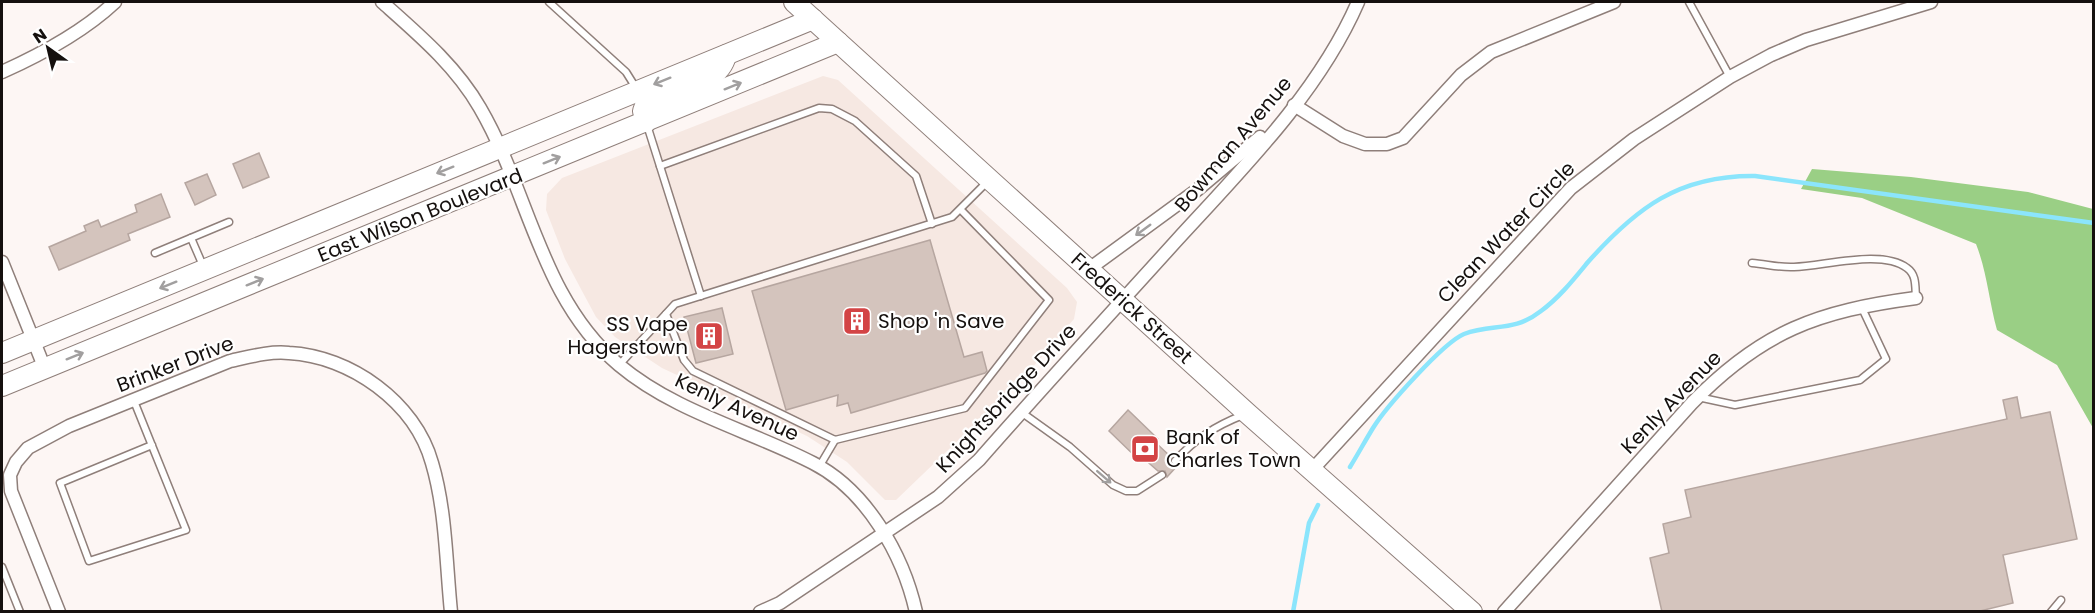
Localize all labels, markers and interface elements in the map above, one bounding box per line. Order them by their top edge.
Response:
north arrow [18,18,78,78]
text: N [28,23,51,49]
street label: Bowman Avenue [1168,70,1298,218]
one-way arrow [653,76,672,87]
one-way arrow [723,80,741,91]
one-way arrow [543,154,561,165]
street label: Clean Water Circle [1431,155,1581,309]
street label: East Wilson Boulevard [313,161,527,269]
one-way arrow [436,165,455,176]
one-way arrow [1135,223,1151,236]
street label: Frederick Street [1065,246,1199,370]
one-way arrow [246,276,264,287]
one-way arrow [159,280,178,291]
building icon: Shop 'n Save [841,305,873,337]
place label: Shop 'n Save [878,307,1004,335]
place label: SS Vape Hagerstown [568,310,688,361]
street label: Knightsbridge Drive [929,317,1083,479]
building icon: SS Vape Hagerstown [693,320,725,352]
street label: Brinker Drive [113,329,237,399]
street label: Kenly Avenue [1614,344,1728,460]
one-way arrow [65,350,84,361]
street label: Kenly Avenue [670,366,804,448]
place label: Bank of Charles Town [1166,423,1301,474]
bank icon: Bank of Charles Town [1129,433,1161,465]
one-way arrow [1096,470,1111,484]

